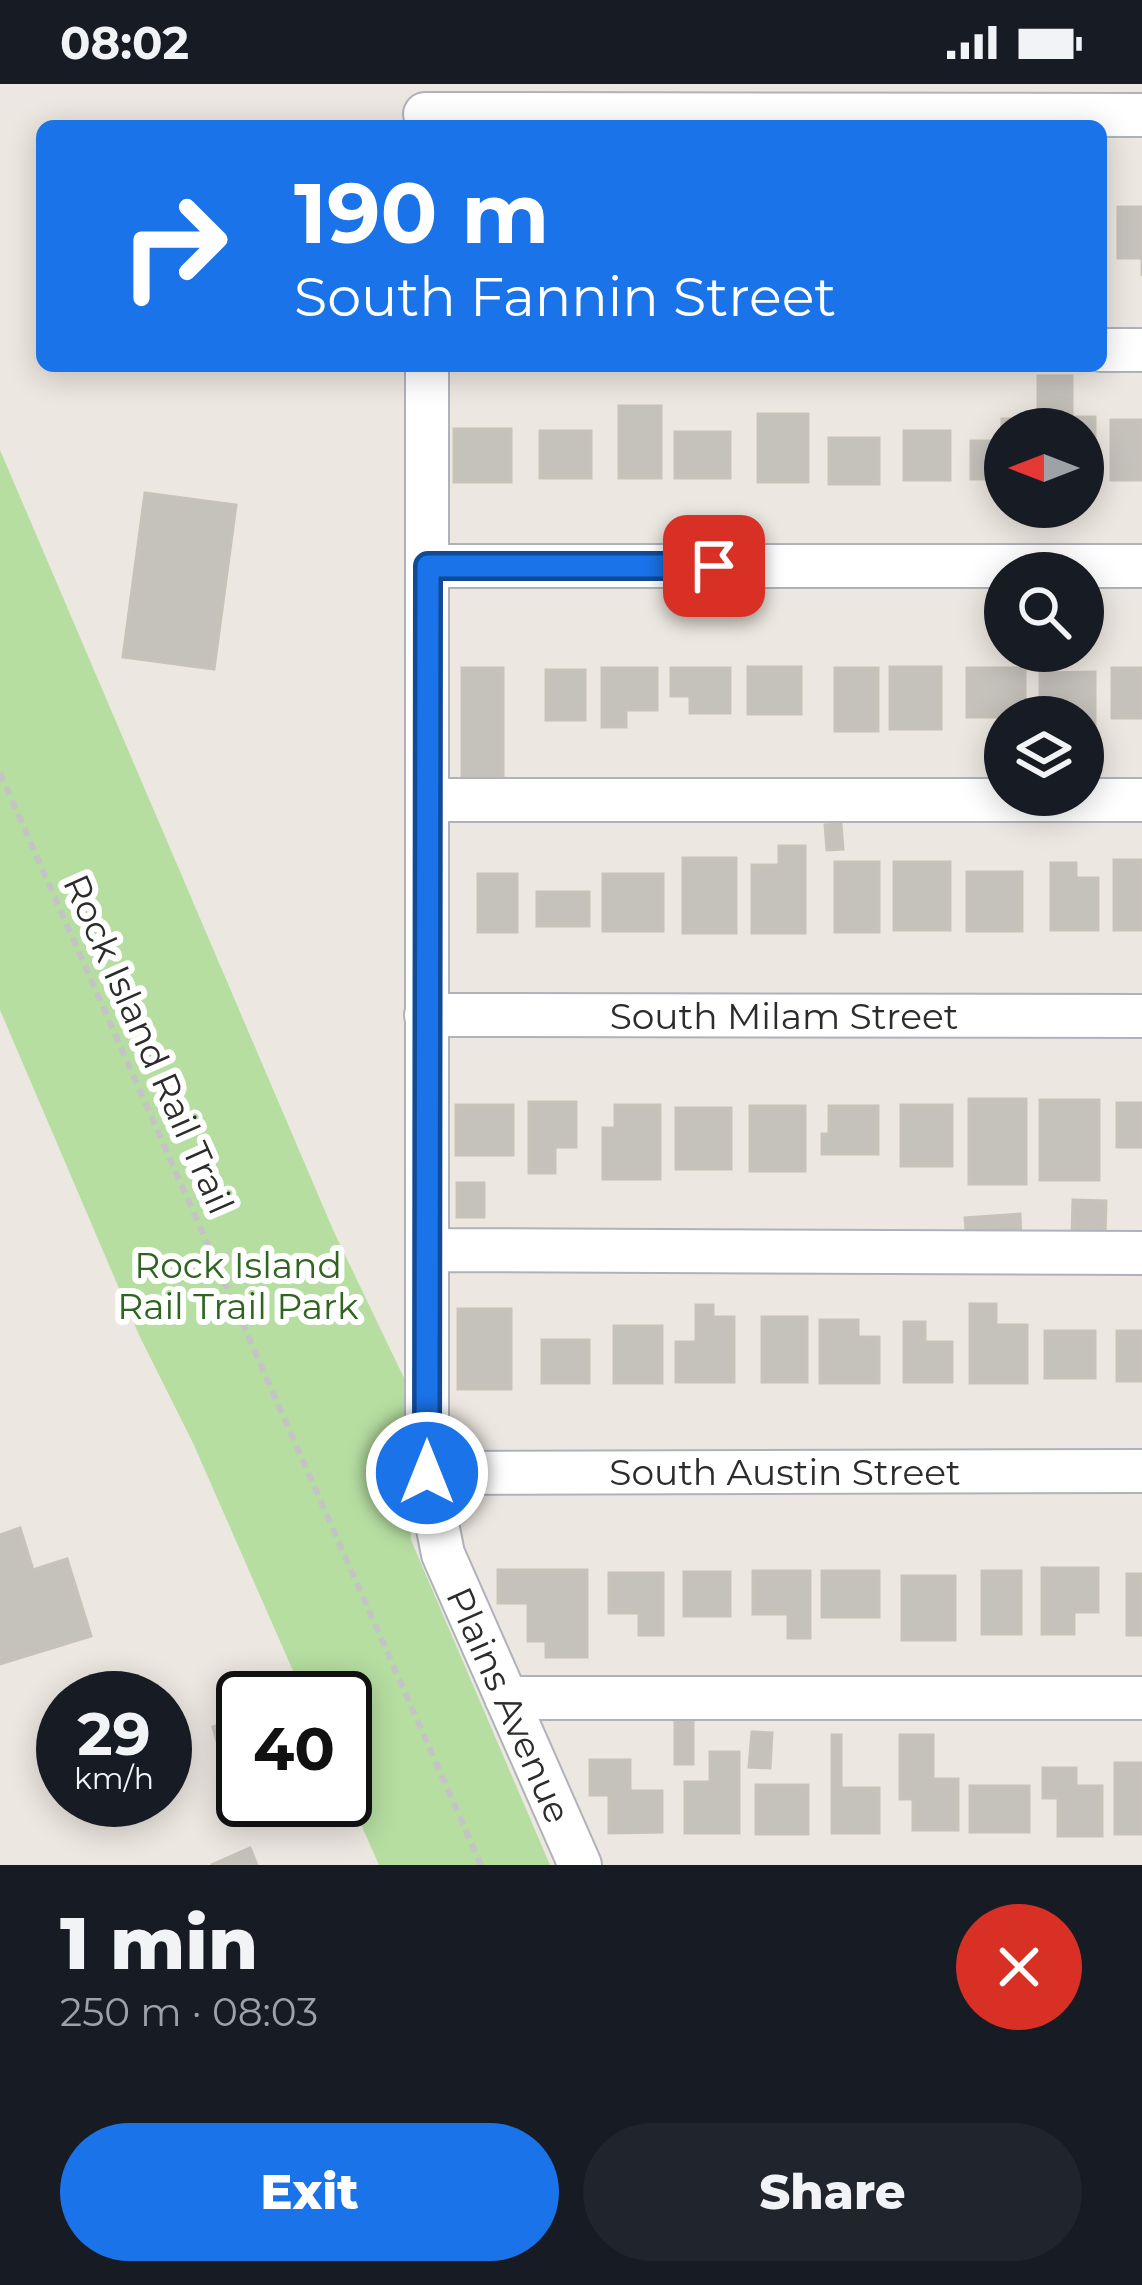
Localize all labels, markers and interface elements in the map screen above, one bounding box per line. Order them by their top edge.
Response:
text: 08:02 [60,15,189,70]
text: 190 m [294,162,549,264]
icon: right [96,168,252,324]
text: South Fannin Street [294,264,836,330]
north arrow [984,408,1104,528]
map controls [984,408,1104,816]
pin [663,515,765,617]
icon: arrive [681,533,747,599]
button: search [984,552,1104,672]
button: layers [984,696,1104,816]
street label: Rock Island Rail Trail [54,868,244,1220]
street label: South Milam Street [610,994,958,1038]
park label: Rock Island Rail Trail Park [117,1243,359,1328]
position arrow [364,1410,490,1536]
street label: South Austin Street [609,1450,961,1494]
street label: Plains Avenue [437,1580,581,1830]
speed limit sign: 40 [216,1671,372,1827]
text: 29 [77,1697,151,1770]
text: km/h [74,1760,154,1797]
text: 1 min [60,1899,258,1987]
button: close [956,1904,1082,2030]
text: 250 m · 08:03 [60,1988,318,2036]
button: Exit [60,2123,559,2261]
button: Share [583,2123,1082,2261]

